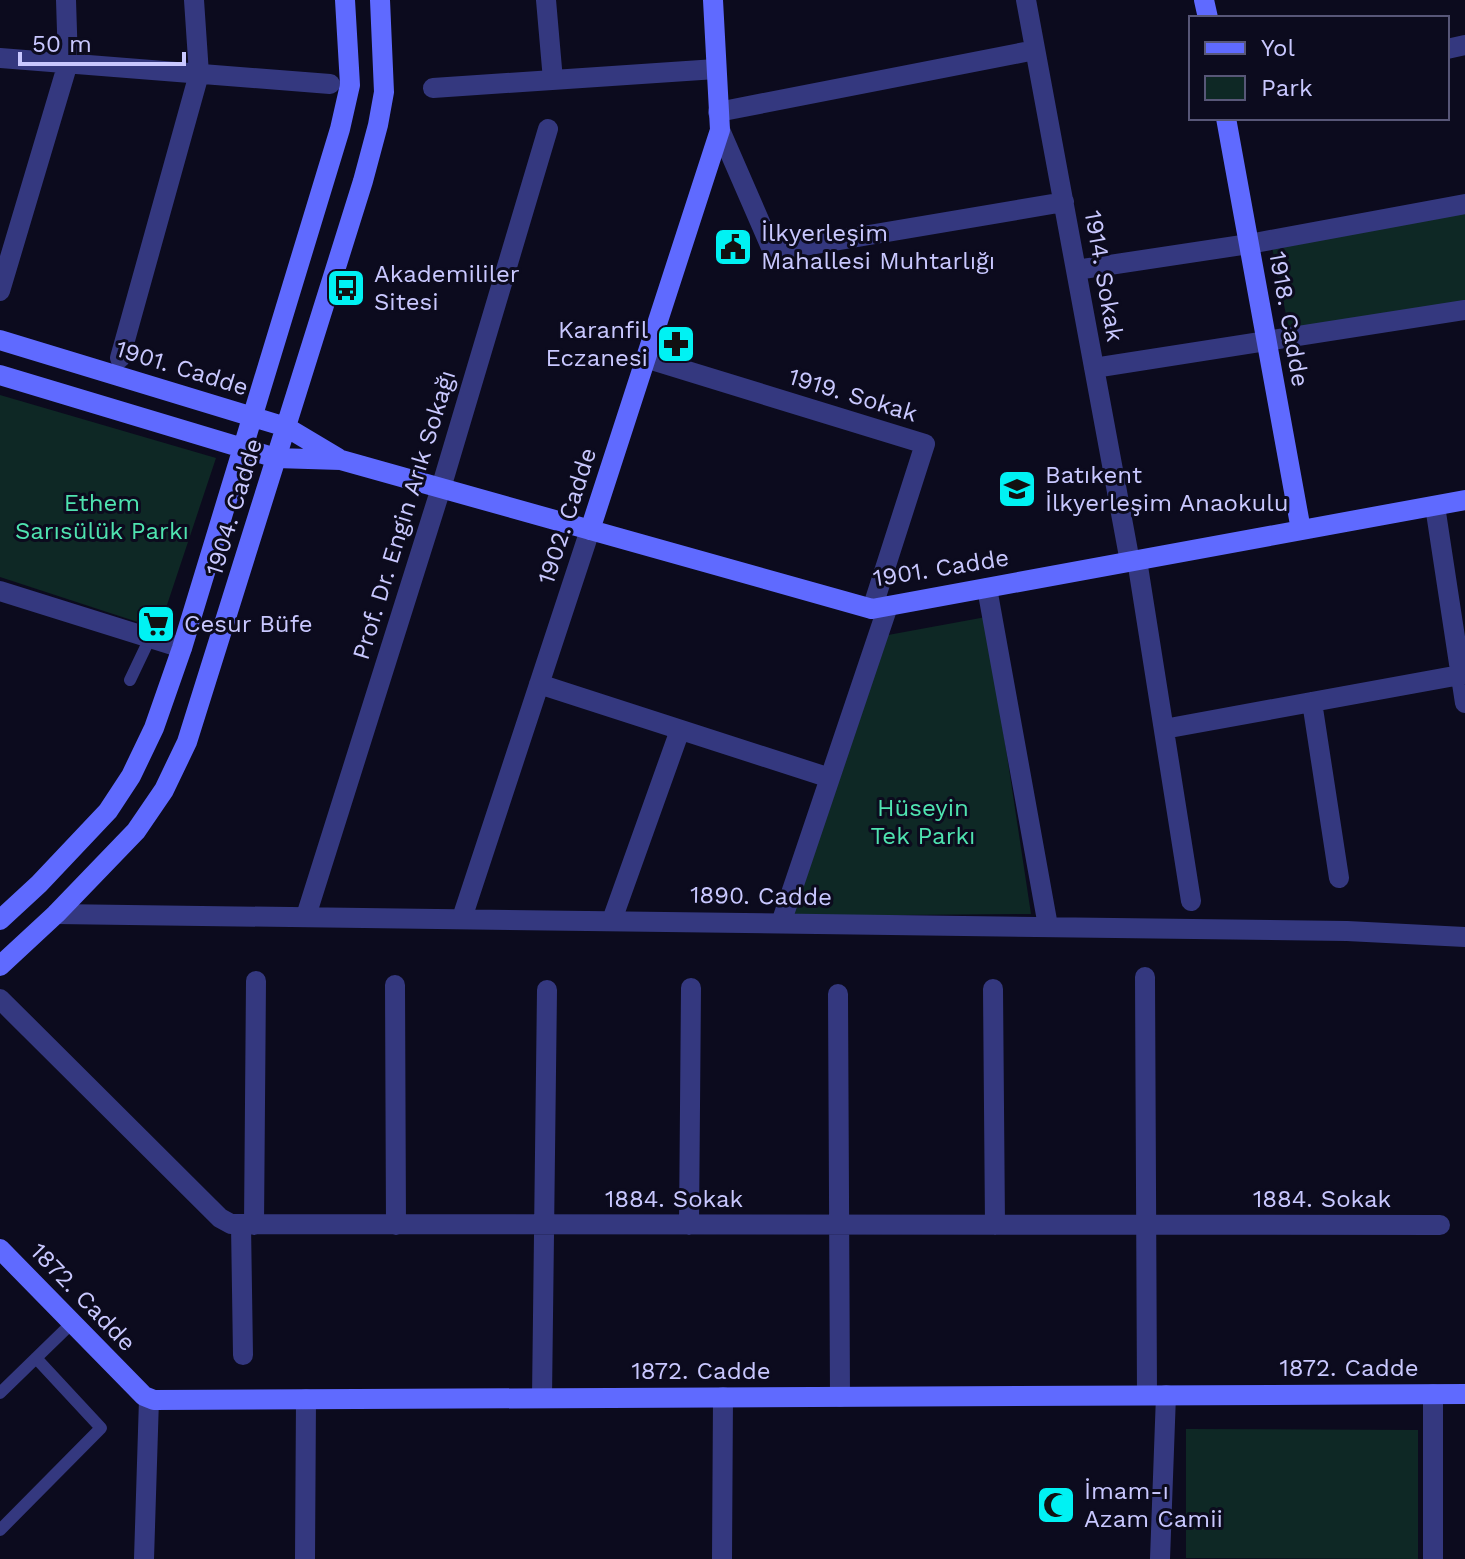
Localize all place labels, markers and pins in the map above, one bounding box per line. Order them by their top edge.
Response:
place label: İlkyerleşim Mahallesi Muhtarlığı [761,219,995,275]
public building icon: İlkyerleşim Mahallesi Muhtarlığı [712,226,754,268]
place label: Akademililer Sitesi [374,260,520,316]
bus stop icon: Akademililer Sitesi [325,267,367,309]
place label: Karanfil Eczanesi [546,316,649,372]
pharmacy icon: Karanfil Eczanesi [655,323,697,365]
place label: Batıkent İlkyerleşim Anaokulu [1045,461,1289,517]
school or university icon: Batıkent İlkyerleşim Anaokulu [996,468,1038,510]
supermarket icon: Cesur Büfe [135,603,177,645]
place label: Cesur Büfe [184,610,313,638]
place label: İmam-ı Azam Camii [1084,1477,1223,1533]
mosque icon: İmam-ı Azam Camii [1035,1484,1077,1526]

